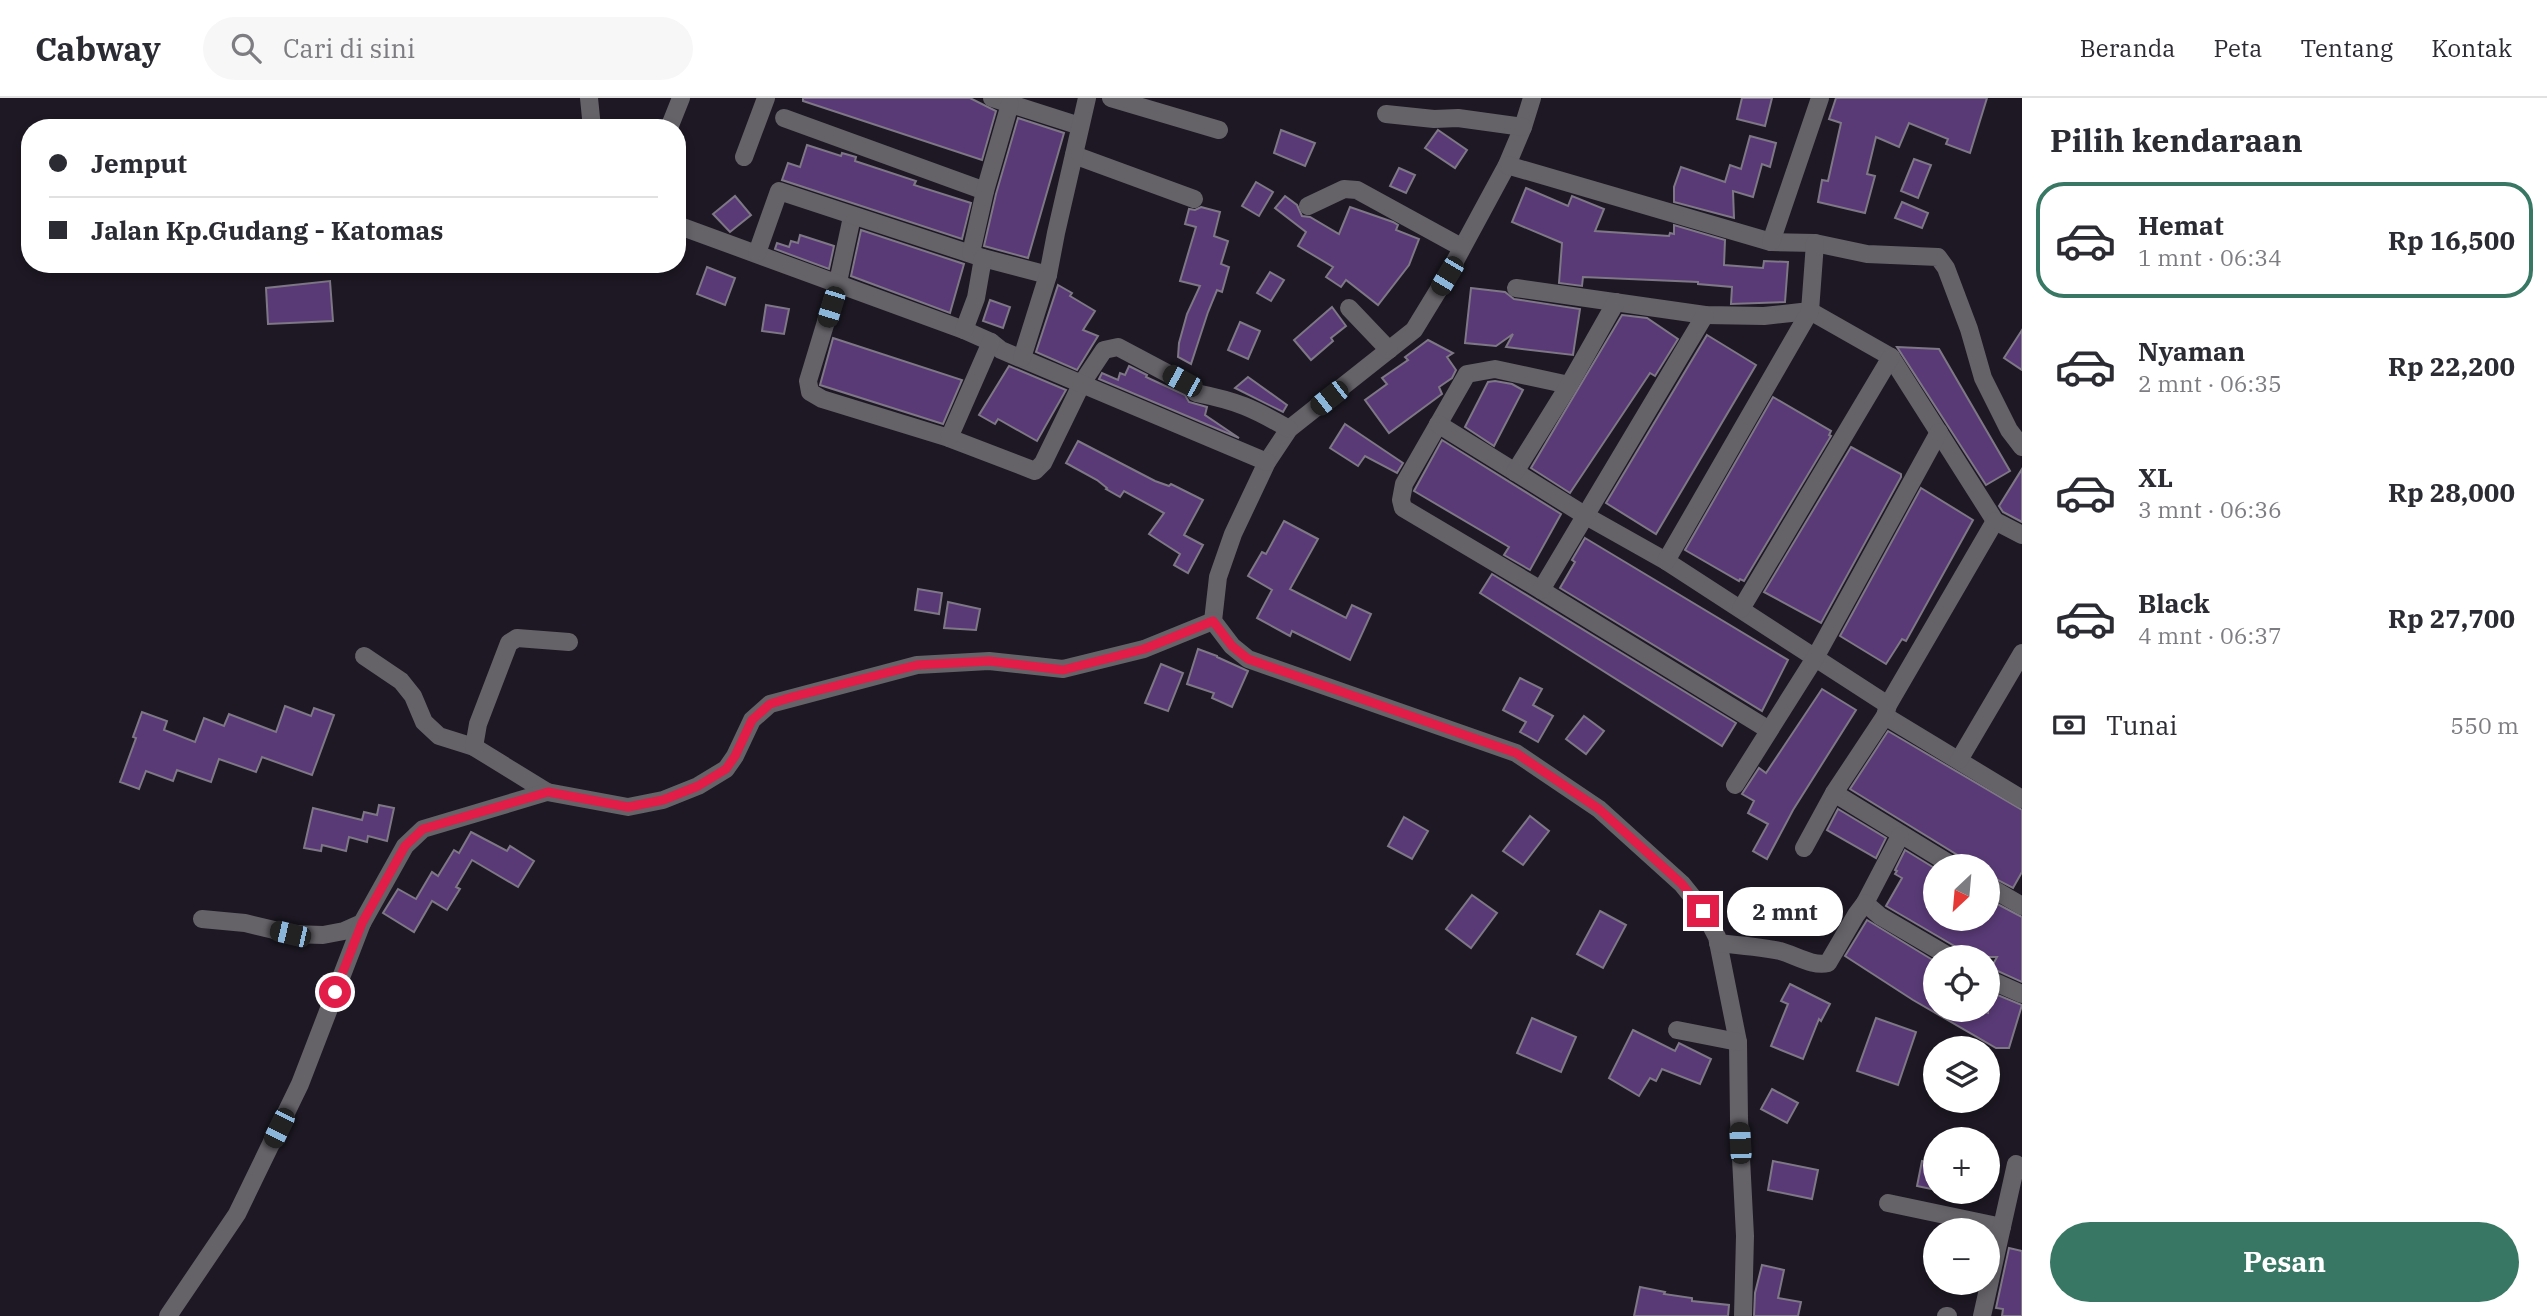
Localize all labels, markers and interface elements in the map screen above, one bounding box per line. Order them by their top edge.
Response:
search box [203,17,693,80]
text: Cabway [35,27,161,70]
icon: search [227,29,265,67]
text: Cari di sini [283,31,415,65]
text: Beranda [2080,32,2175,64]
text: Peta [2213,32,2262,64]
text: Tentang [2300,32,2393,64]
text: Kontak [2431,32,2512,64]
text: Pilih kendaraan [2050,119,2303,161]
text: Jemput [91,146,187,180]
text: Hemat [2138,208,2224,242]
icon: car [2054,209,2117,272]
text: Jalan Kp.Gudang - Katomas [91,213,444,247]
text: Rp 16,500 [2388,223,2515,257]
text: 1 mnt · 06:34 [2138,242,2282,272]
car [1428,253,1467,299]
car [815,284,848,330]
text: Nyaman [2138,334,2245,368]
icon: car [2054,335,2117,398]
text: Rp 22,200 [2388,349,2515,383]
car [1159,362,1206,400]
text: 2 mnt · 06:35 [2138,368,2282,398]
car [1306,377,1353,419]
text: XL [2138,460,2173,494]
icon: car [2054,461,2117,524]
text: Rp 28,000 [2388,475,2515,509]
text: 3 mnt · 06:36 [2138,494,2282,524]
text: Black [2138,586,2210,620]
icon: car [2054,587,2117,650]
text: Rp 27,700 [2388,601,2515,635]
text: 4 mnt · 06:37 [2138,620,2282,650]
icon: cash [2050,706,2088,744]
text: Tunai [2106,708,2178,742]
text: 550 m [2450,710,2519,740]
north arrow [1923,854,2000,931]
map controls [1923,854,2000,1295]
callout: 2 mnt [1728,886,1843,936]
route end [1687,895,1719,927]
text: 2 mnt [1752,896,1818,926]
car [268,919,313,949]
button: locate [1923,945,2000,1022]
route start [319,976,351,1008]
button: layers [1923,1036,2000,1113]
car [261,1105,298,1151]
car [1729,1121,1752,1165]
button: + [1923,1127,2000,1204]
button: − [1923,1218,2000,1295]
button: Pesan [2050,1222,2519,1302]

